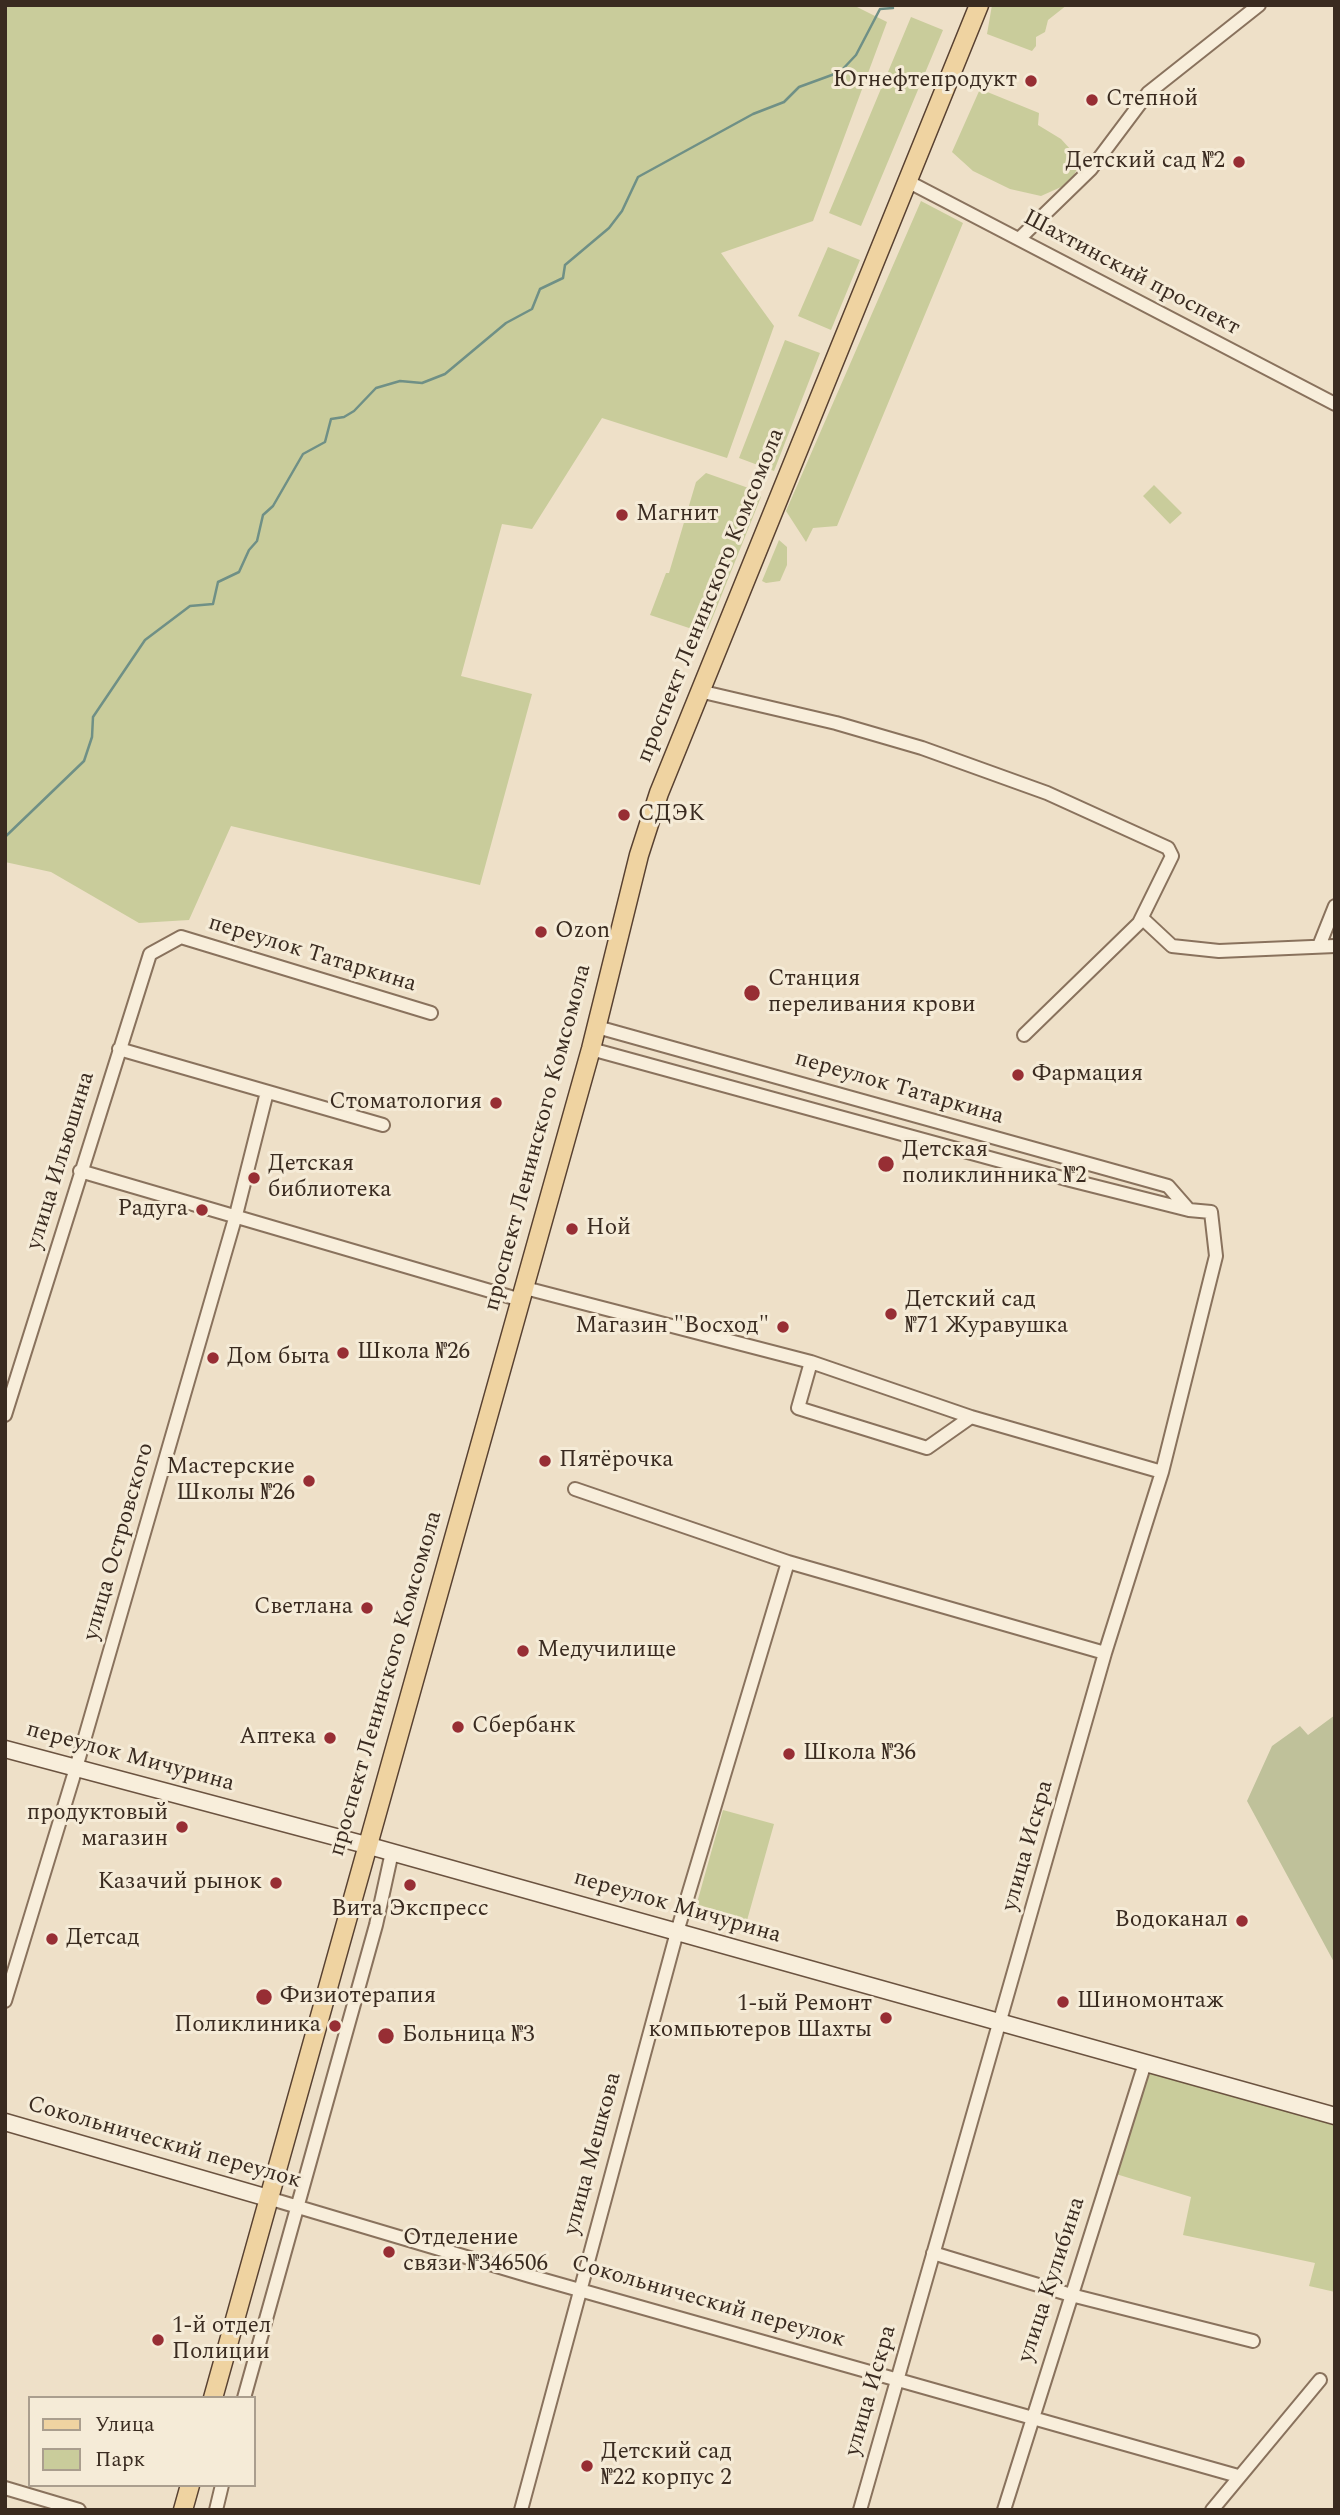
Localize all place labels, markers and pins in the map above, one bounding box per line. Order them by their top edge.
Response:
place label: Югнефтепродукт [833,67,1017,95]
marker: Югнефтепродукт [1023,73,1039,89]
place label: Степной [1106,86,1198,114]
marker: Степной [1084,92,1100,108]
place label: Детский сад №2 [1065,148,1225,176]
marker: Детский сад №2 [1231,154,1247,170]
place label: Магнит [636,501,719,529]
marker: Магнит [614,507,630,523]
place label: СДЭК [638,801,705,829]
marker: СДЭК [616,807,632,823]
place label: Ozon [555,918,610,946]
marker: Ozon [533,924,549,940]
place label: Станция переливания крови [768,966,976,1020]
marker: Станция переливания крови [742,983,762,1003]
place label: Фармация [1032,1061,1143,1089]
marker: Фармация [1010,1067,1026,1083]
place label: Стоматология [329,1089,482,1117]
marker: Стоматология [488,1095,504,1111]
place label: Детская поликлинника №2 [902,1137,1087,1191]
place label: Детская библиотека [268,1151,391,1205]
marker: Детская поликлинника №2 [876,1154,896,1174]
marker: Детская библиотека [246,1170,262,1186]
place label: Радуга [117,1196,188,1224]
marker: Радуга [194,1202,210,1218]
place label: Ной [586,1215,631,1243]
marker: Ной [564,1221,580,1237]
place label: Детский сад №71 Журавушка [905,1287,1068,1341]
marker: Детский сад №71 Журавушка [883,1306,899,1322]
place label: Магазин "Восход" [575,1313,769,1341]
marker: Магазин "Восход" [775,1319,791,1335]
place label: Школа №26 [357,1339,470,1367]
place label: Дом быта [227,1344,330,1372]
marker: Школа №26 [335,1345,351,1361]
marker: Дом быта [205,1350,221,1366]
place label: Пятёрочка [559,1447,673,1475]
marker: Пятёрочка [537,1453,553,1469]
place label: Мастерские Школы №26 [166,1454,295,1508]
marker: Мастерские Школы №26 [301,1473,317,1489]
place label: Светлана [254,1594,353,1622]
marker: Светлана [359,1600,375,1616]
place label: Медучилище [537,1637,676,1665]
marker: Медучилище [515,1643,531,1659]
place label: Сбербанк [472,1713,576,1741]
marker: Сбербанк [450,1719,466,1735]
place label: Аптека [239,1724,316,1752]
marker: Аптека [322,1730,338,1746]
place label: Школа №36 [803,1740,916,1768]
marker: Школа №36 [781,1746,797,1762]
place label: продуктовый магазин [27,1800,168,1854]
marker: продуктовый магазин [174,1819,190,1835]
place label: Казачий рынок [98,1869,262,1897]
marker: Казачий рынок [268,1875,284,1891]
marker: Вита Экспресс [402,1877,418,1893]
place label: Вита Экспресс [331,1896,489,1924]
place label: Водоканал [1114,1907,1228,1935]
marker: Водоканал [1234,1913,1250,1929]
place label: Детсад [66,1925,140,1953]
marker: Детсад [44,1931,60,1947]
place label: Физиотерапия [280,1983,436,2011]
marker: Физиотерапия [254,1987,274,2007]
place label: Шиномонтаж [1077,1988,1224,2016]
place label: 1-ый Ремонт компьютеров Шахты [648,1991,872,2045]
marker: Шиномонтаж [1055,1994,1071,2010]
marker: 1-ый Ремонт компьютеров Шахты [878,2010,894,2026]
place label: Поликлиника [174,2012,321,2040]
marker: Поликлиника [327,2018,343,2034]
place label: Больница №3 [402,2022,535,2050]
marker: Больница №3 [376,2026,396,2046]
place label: Отделение связи №346506 [403,2225,548,2279]
marker: Отделение связи №346506 [381,2244,397,2260]
place label: 1-й отдел Полиции [172,2313,271,2367]
marker: 1-й отдел Полиции [150,2332,166,2348]
place label: Детский сад №22 корпус 2 [601,2439,732,2493]
marker: Детский сад №22 корпус 2 [579,2458,595,2474]

